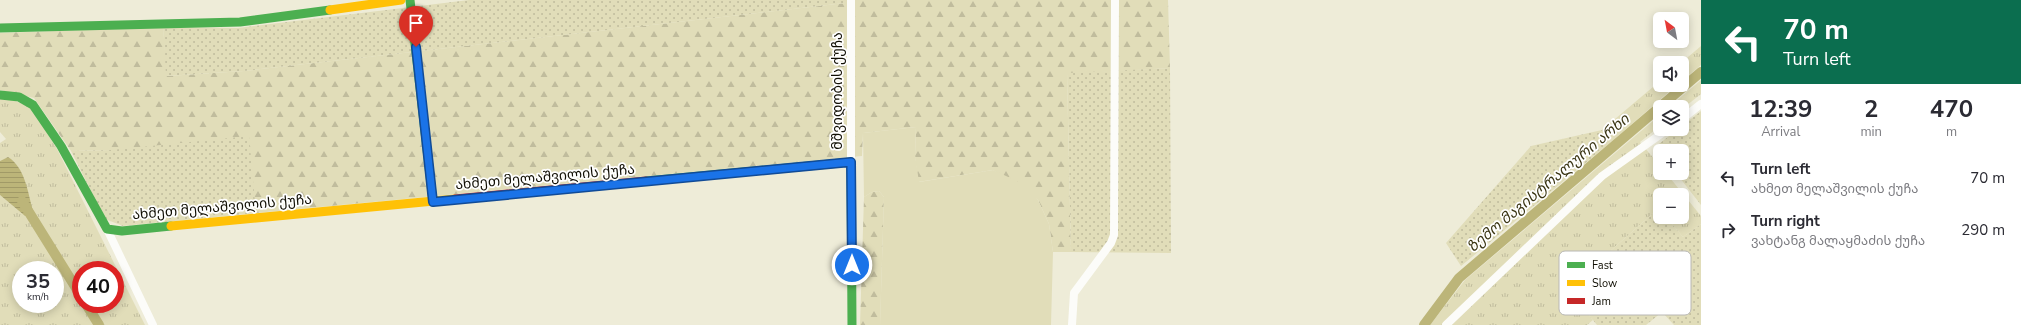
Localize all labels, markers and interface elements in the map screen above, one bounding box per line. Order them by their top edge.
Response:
pin [399,6,433,47]
text: 70 m [1783,11,1849,49]
icon: arrive [405,12,427,34]
north arrow [1653,12,1689,48]
map controls [1653,12,1689,224]
icon: left [1717,16,1769,68]
street label: მშვიდობის ქუჩა [828,32,847,150]
text: Turn left [1783,47,1851,71]
button: sound [1653,56,1689,92]
text: 12:39 [1749,93,1812,125]
text: 2 [1864,93,1878,125]
text: 470 [1930,93,1973,125]
button: layers [1653,100,1689,136]
water label: ზემო მაგისტრალური არხი [1463,108,1634,257]
text: Arrival [1761,123,1800,141]
text: min [1860,123,1882,141]
text: m [1946,123,1957,141]
button: + [1653,144,1689,180]
text: Turn left [1751,159,1810,179]
street label: ახმეთ მელაშვილის ქუჩა [454,160,636,194]
icon: left [1717,167,1739,189]
text: 70 m [1970,168,2005,188]
text: ახმეთ მელაშვილის ქუჩა [1751,180,1918,198]
button: − [1653,188,1689,224]
street label: ახმეთ მელაშვილის ქუჩა [131,190,313,224]
text: Turn right [1751,211,1820,231]
icon: right [1717,219,1739,241]
text: 290 m [1961,220,2005,240]
text: ვახტანგ მალაყმაძის ქუჩა [1751,232,1925,250]
position arrow [831,244,873,286]
legend [1559,251,1691,315]
text: Fast [1592,258,1613,273]
speed limit sign: 40 [72,261,124,313]
text: 35 [26,268,50,295]
text: Slow [1592,276,1617,291]
text: km/h [27,290,49,304]
text: Jam [1591,294,1611,309]

